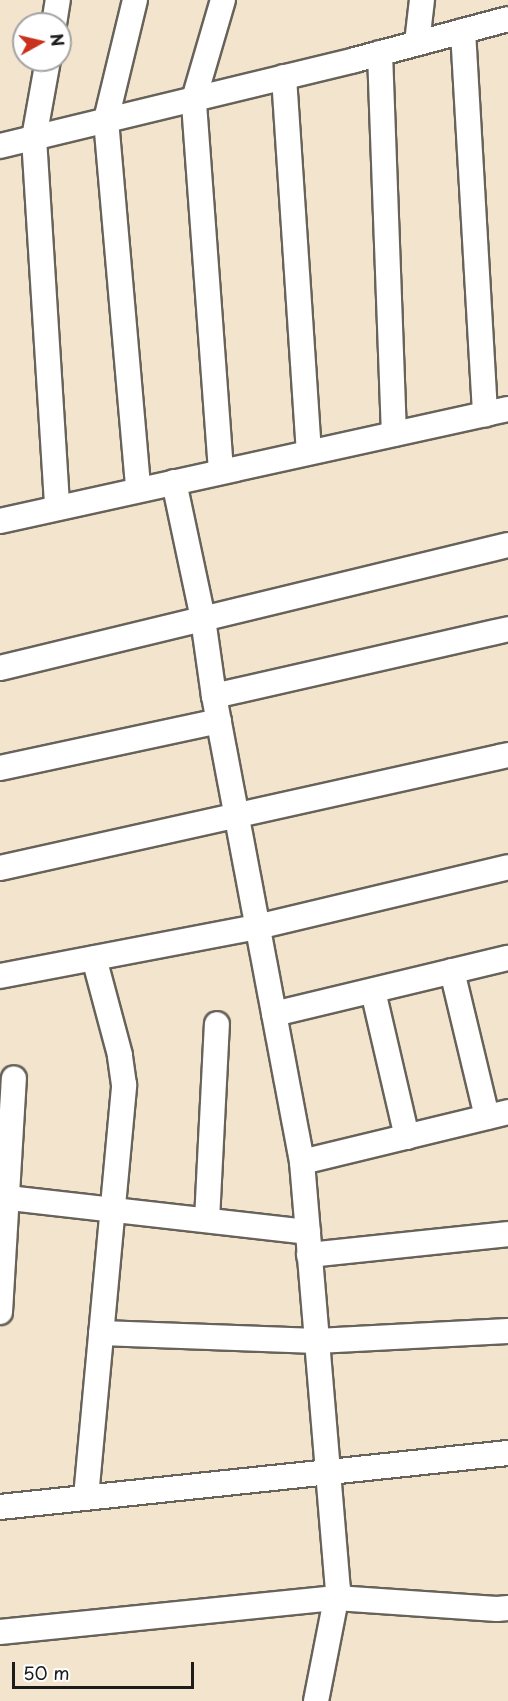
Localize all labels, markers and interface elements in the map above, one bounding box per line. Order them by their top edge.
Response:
north arrow [12,12,72,72]
text: N [45,32,71,48]
scale bar [15,1650,196,1688]
text: 50 m [23,1659,70,1686]

